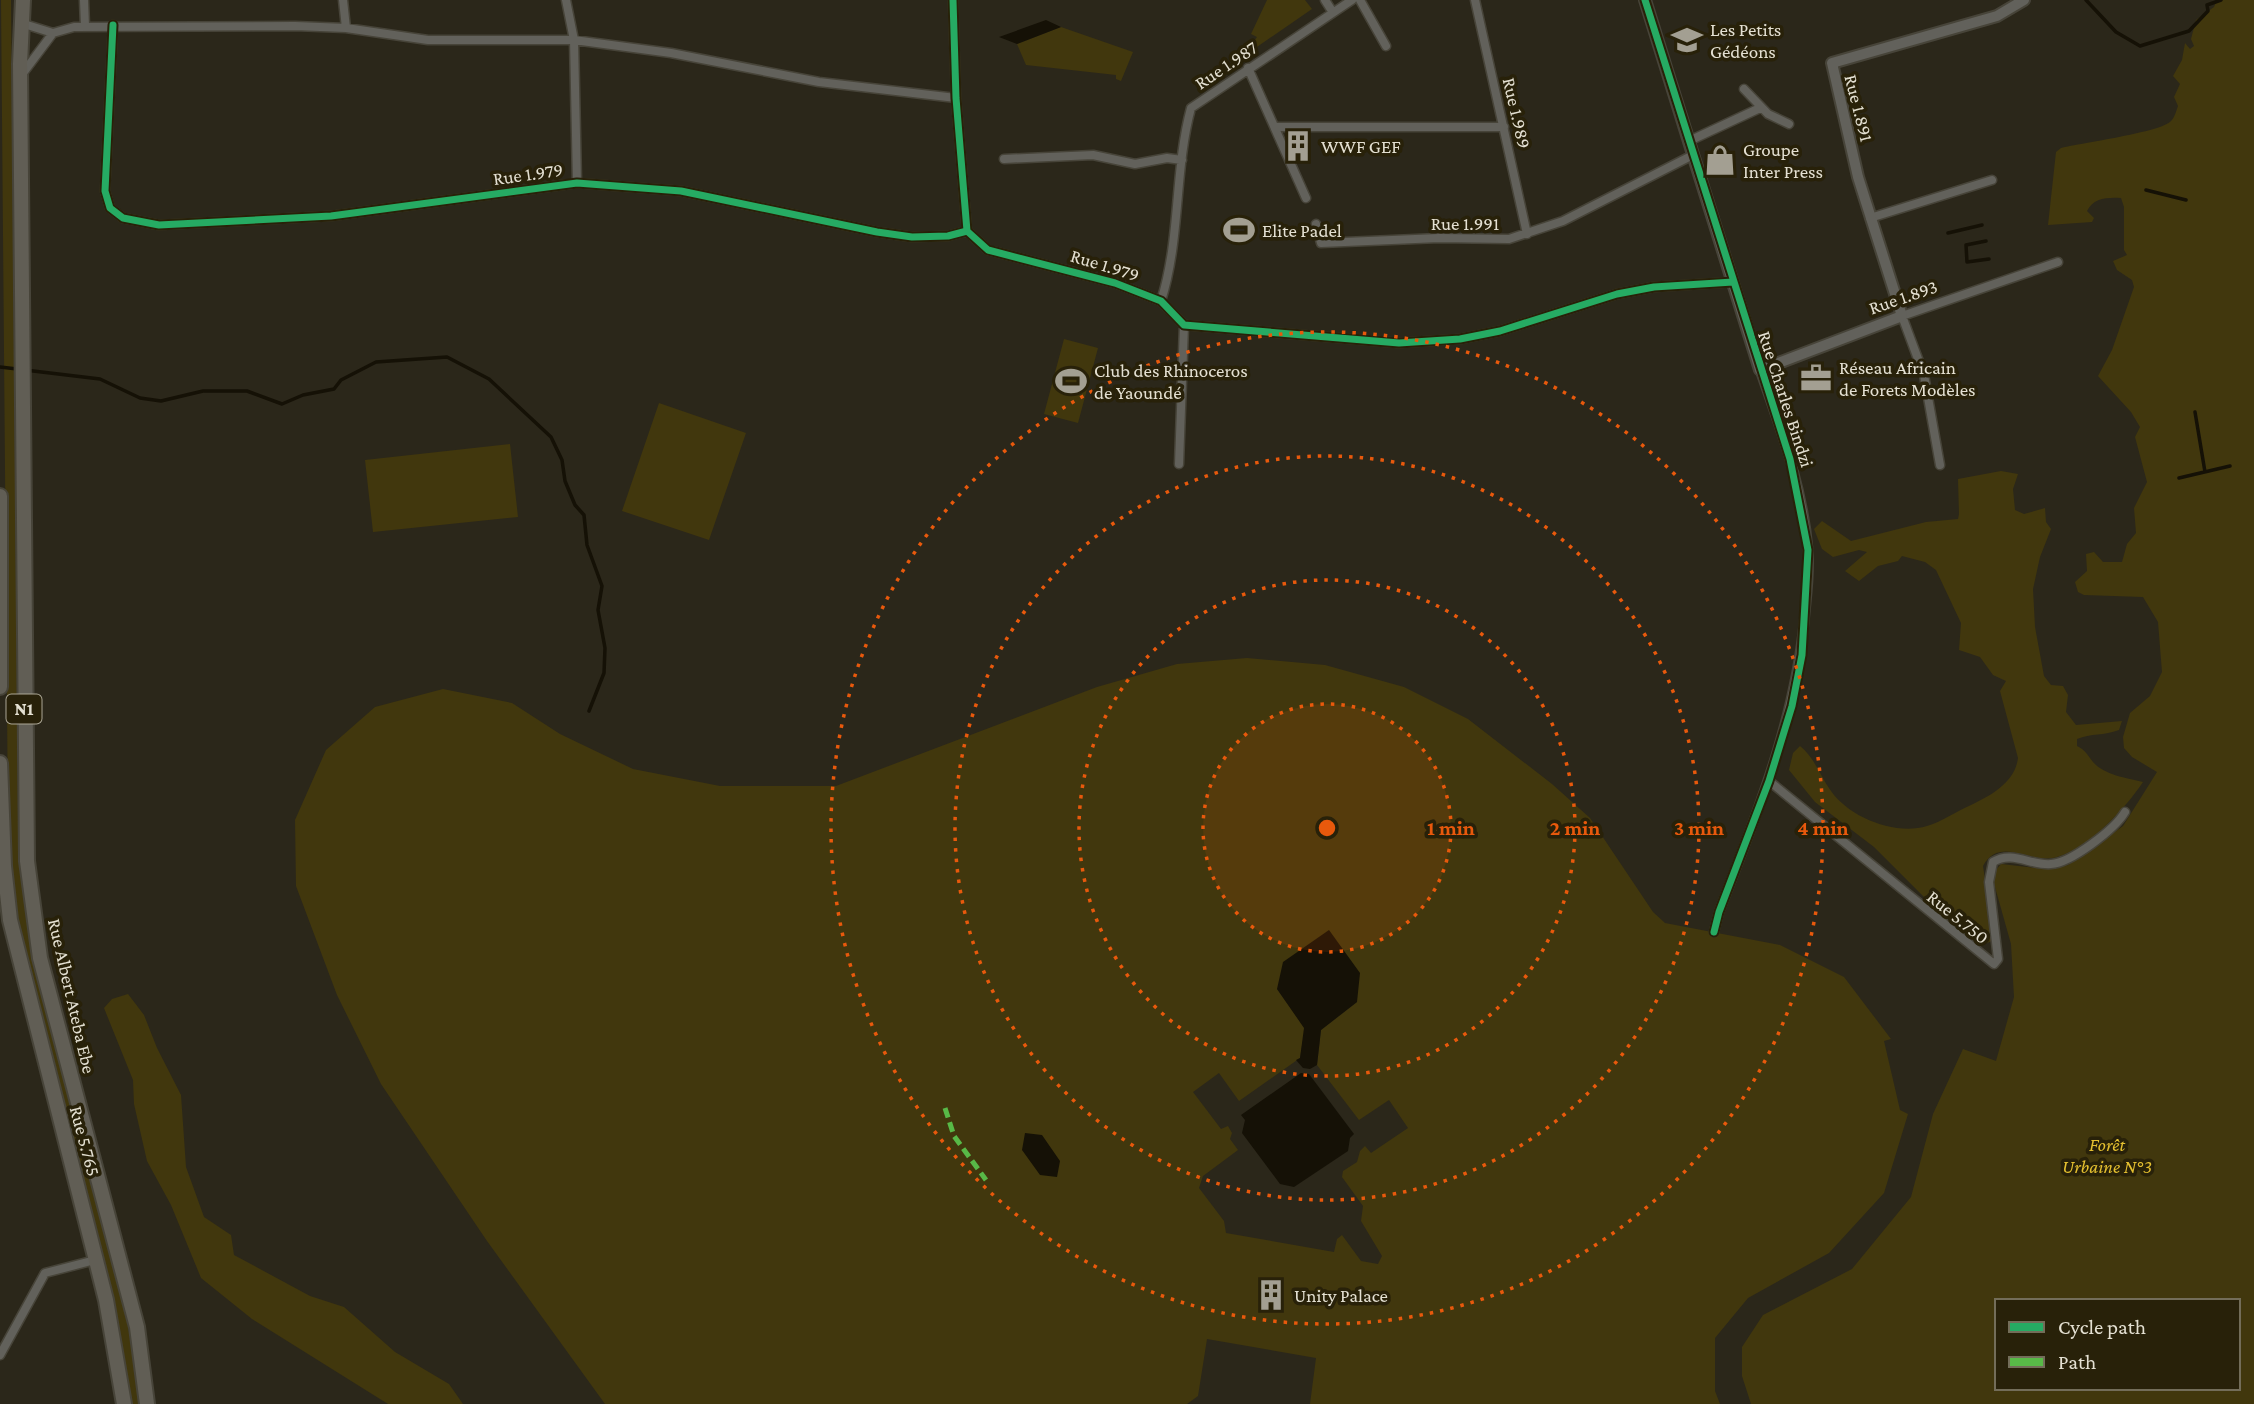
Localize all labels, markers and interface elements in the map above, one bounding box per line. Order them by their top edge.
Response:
place label: Les Petits Gédéons [1710,19,1781,62]
school or university icon: Les Petits Gédéons [1670,23,1704,57]
street label: Rue 1.987 [1191,36,1261,93]
street label: Rue 1.891 [1840,72,1878,144]
street label: Rue 1.989 [1499,75,1535,151]
building icon: WWF GEF [1281,129,1315,163]
place label: WWF GEF [1321,136,1401,157]
place label: Groupe Inter Press [1743,139,1823,182]
shop icon: Groupe Inter Press [1703,143,1737,177]
street label: Rue 1.979 [492,159,564,189]
sports icon: Elite Padel [1222,213,1256,247]
street label: Rue 1.991 [1431,213,1499,234]
place label: Elite Padel [1262,220,1342,241]
street label: Rue 1.979 [1068,245,1142,285]
street label: Rue 1.893 [1866,275,1940,319]
street label: Rue Charles Bindzi [1754,328,1818,470]
place label: Réseau Africain de Forets Modèles [1839,357,1975,400]
place label: Club des Rhinoceros de Yaoundé [1094,360,1248,403]
office icon: Réseau Africain de Forets Modèles [1799,361,1833,395]
sports icon: Club des Rhinoceros de Yaoundé [1054,364,1088,398]
road number: N1 [6,694,42,724]
centre of rings [1315,816,1339,840]
text: 1 min [1427,816,1475,840]
text: 2 min [1550,816,1600,840]
text: 3 min [1674,816,1724,840]
text: 4 min [1797,816,1849,840]
street label: Rue 5.750 [1923,886,1993,948]
street label: Rue Albert Ateba Ebe [44,917,100,1075]
street label: Rue 5.765 [66,1104,104,1178]
park label: Forêt Urbaine N°3 [2062,1134,2152,1177]
building icon: Unity Palace [1254,1278,1288,1312]
place label: Unity Palace [1294,1285,1388,1306]
legend [1995,1299,2240,1390]
text: Cycle path [2058,1315,2146,1339]
text: Path [2058,1350,2096,1374]

